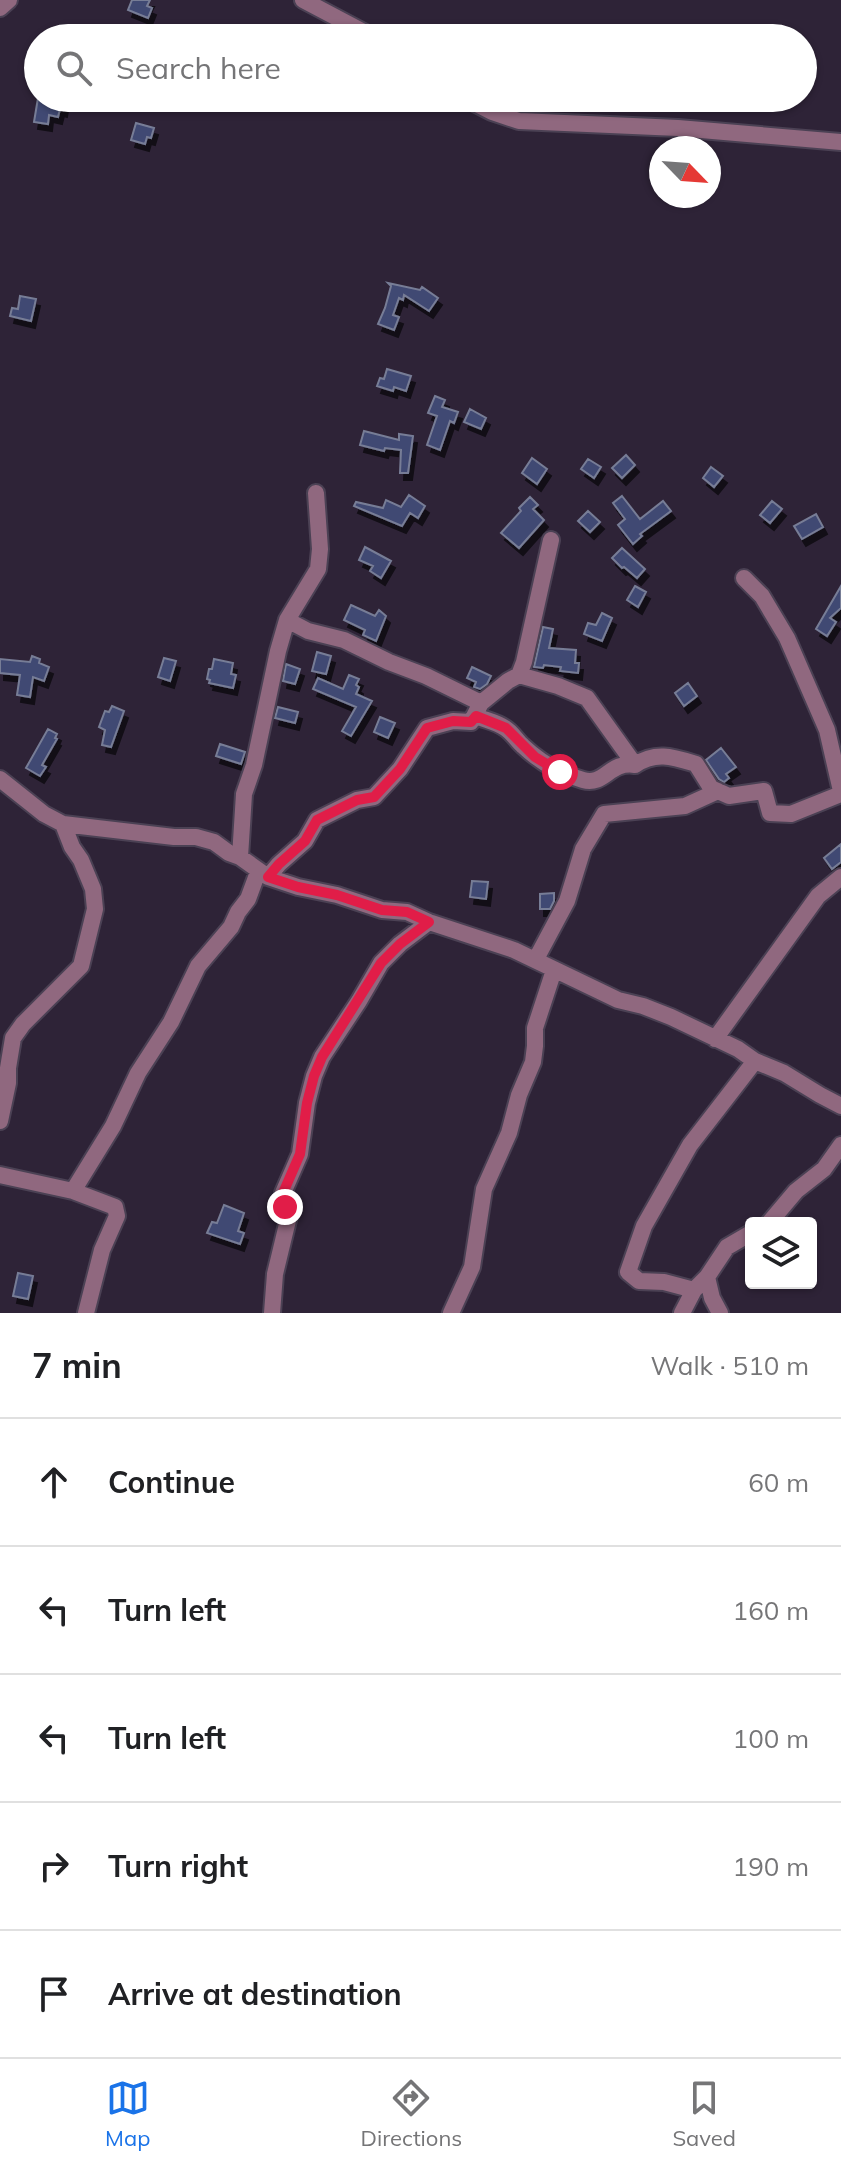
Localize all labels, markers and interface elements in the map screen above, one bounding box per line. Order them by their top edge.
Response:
search box [24,24,817,112]
icon: search [52,46,96,90]
text: Search here [116,49,281,87]
north arrow [649,136,721,208]
route start [542,754,578,790]
route end [267,1189,303,1225]
map controls [745,1217,817,1289]
button: layers [745,1217,817,1289]
text: 7 min [32,1344,122,1387]
text: Walk · 510 m [650,1349,809,1382]
icon: ahead [32,1460,76,1504]
text: Continue [108,1463,235,1501]
text: 60 m [748,1466,809,1499]
icon: left [32,1588,76,1632]
text: Turn left [108,1591,226,1629]
text: 160 m [733,1594,809,1627]
icon: left [32,1716,76,1760]
text: Turn left [108,1719,226,1757]
text: 100 m [733,1722,809,1755]
icon: right [32,1844,76,1888]
text: Turn right [108,1847,248,1885]
text: 190 m [733,1850,809,1883]
icon: arrive [32,1972,76,2016]
text: Arrive at destination [108,1975,402,2013]
tab: Map [105,2076,150,2152]
tab: Directions [361,2076,462,2152]
tab: Saved [672,2076,736,2152]

